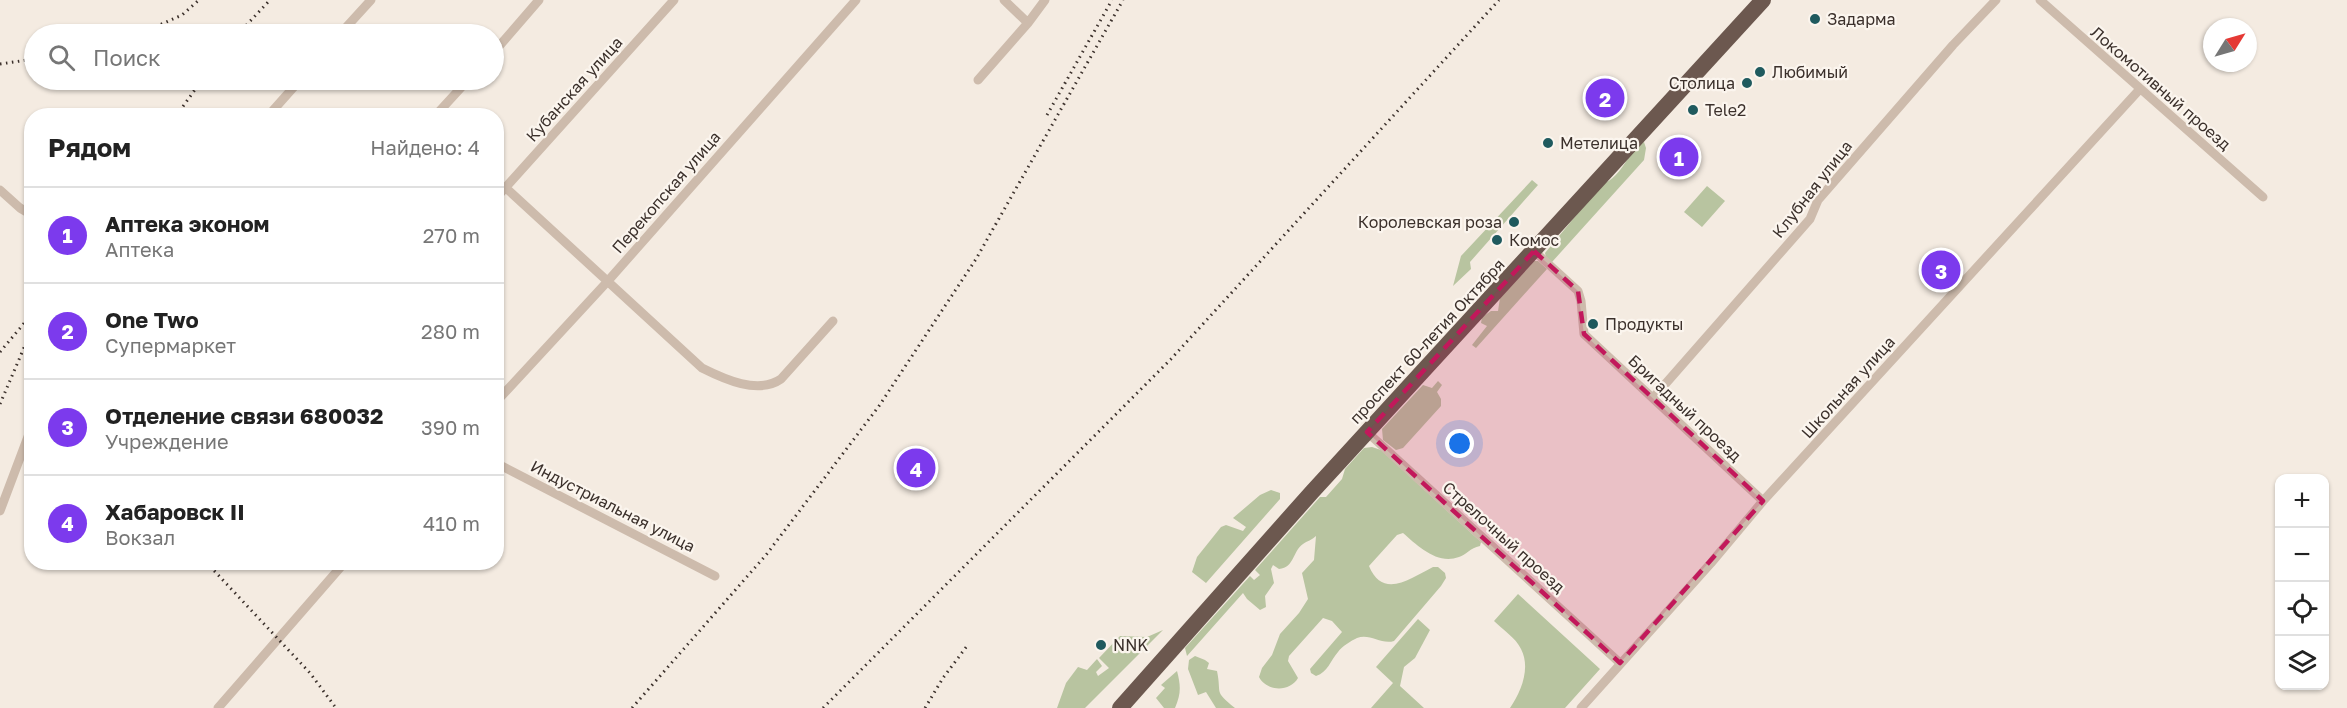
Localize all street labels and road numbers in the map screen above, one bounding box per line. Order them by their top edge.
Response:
street label: Локомотивный проезд [2087,22,2235,154]
street label: Кубанская улица [522,32,626,146]
street label: Перекопская улица [608,127,724,257]
street label: Клубная улица [1768,136,1856,242]
street label: проспект 60-летия Октября [1345,254,1509,428]
street label: Школьная улица [1797,332,1899,442]
street label: Бригадный проезд [1624,350,1746,466]
street label: Индустриальная улица [527,456,699,556]
street label: Стрелочный проезд [1439,477,1569,597]

